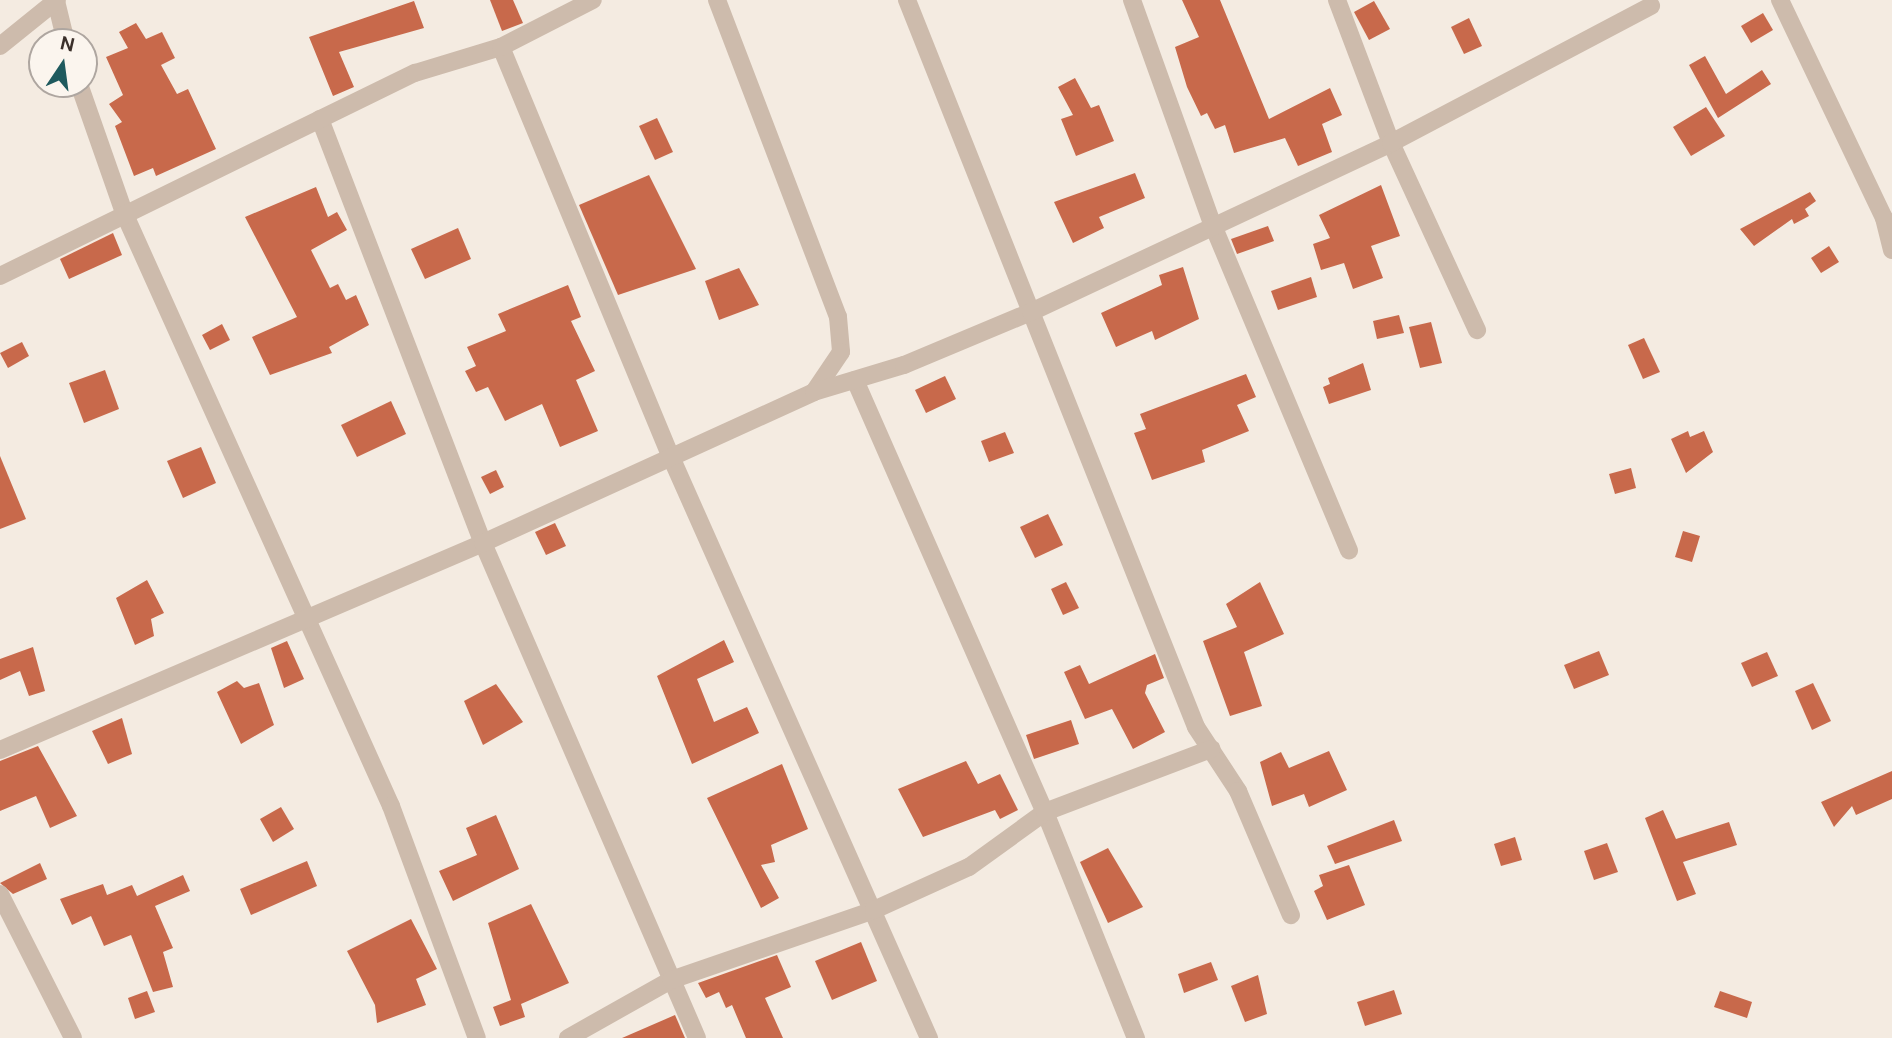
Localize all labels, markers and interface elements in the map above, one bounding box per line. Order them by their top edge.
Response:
north arrow [28,28,98,98]
text: N [58,30,77,58]

